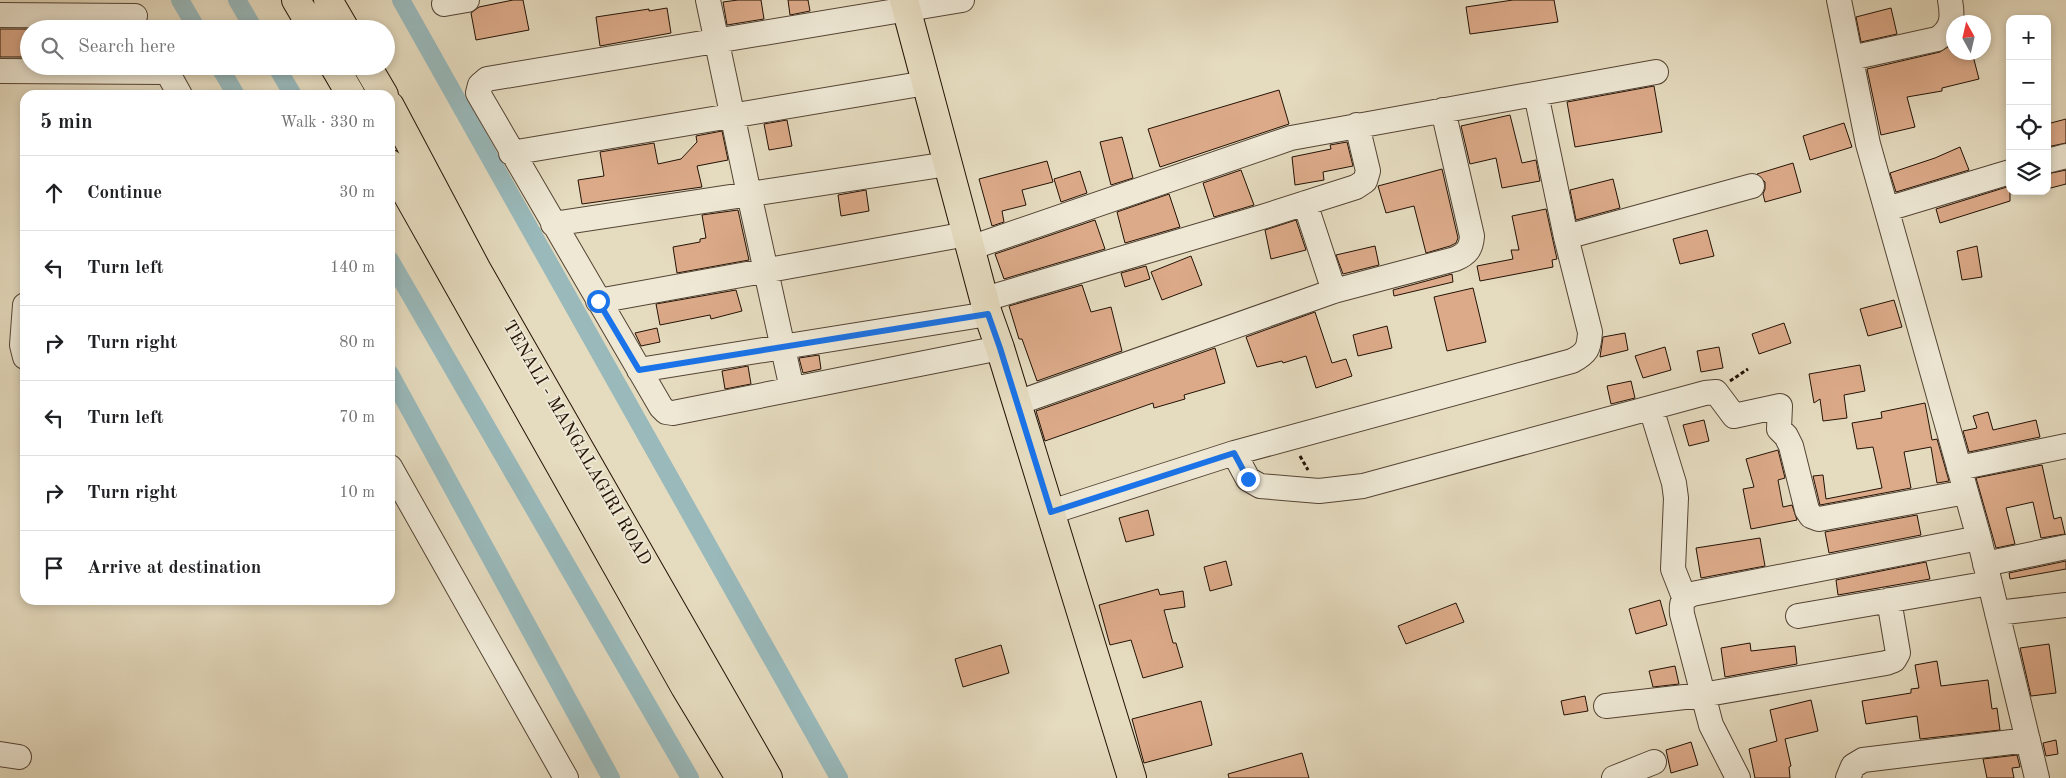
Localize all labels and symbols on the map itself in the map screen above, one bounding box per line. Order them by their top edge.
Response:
north arrow [1946,15,1991,60]
route start [587,290,610,313]
street label: TENALI - MANGALAGIRI ROAD [499,318,655,568]
route end [1237,468,1260,491]

